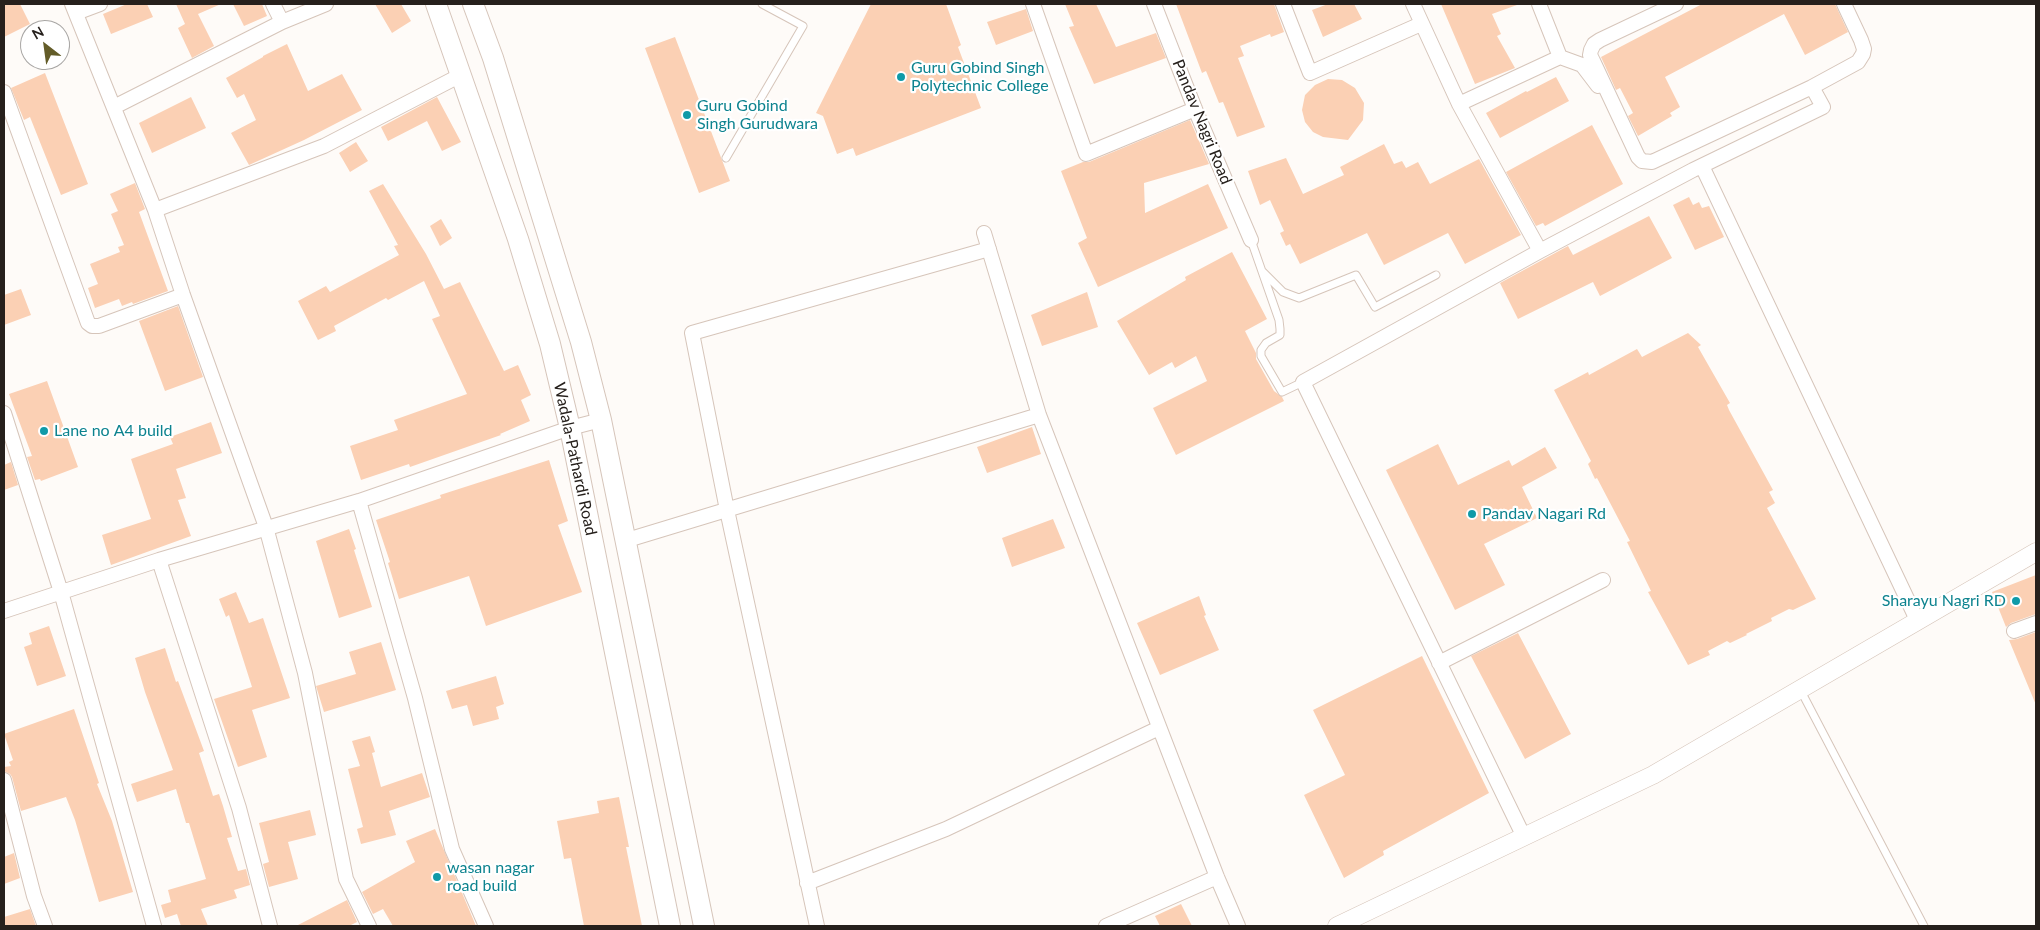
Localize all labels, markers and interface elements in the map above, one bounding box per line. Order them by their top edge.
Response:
north arrow [20,20,70,70]
text: N [29,22,47,43]
street label: Pandav Nagri Road [1168,57,1236,187]
place label: Guru Gobind Singh Polytechnic College [911,58,1049,96]
marker: Guru Gobind Singh Polytechnic College [895,71,907,83]
place label: Guru Gobind Singh Gurudwara [697,96,818,134]
marker: Guru Gobind Singh Gurudwara [681,109,693,121]
street label: Wadala-Pathardi Road [549,381,601,537]
place label: Lane no A4 build [54,421,172,441]
marker: Lane no A4 build [38,425,50,437]
place label: Pandav Nagari Rd [1482,504,1606,524]
marker: Pandav Nagari Rd [1466,508,1478,520]
place label: Sharayu Nagri RD [1882,591,2006,611]
marker: Sharayu Nagri RD [2010,595,2022,607]
place label: wasan nagar road build [447,858,534,896]
marker: wasan nagar road build [431,871,443,883]

